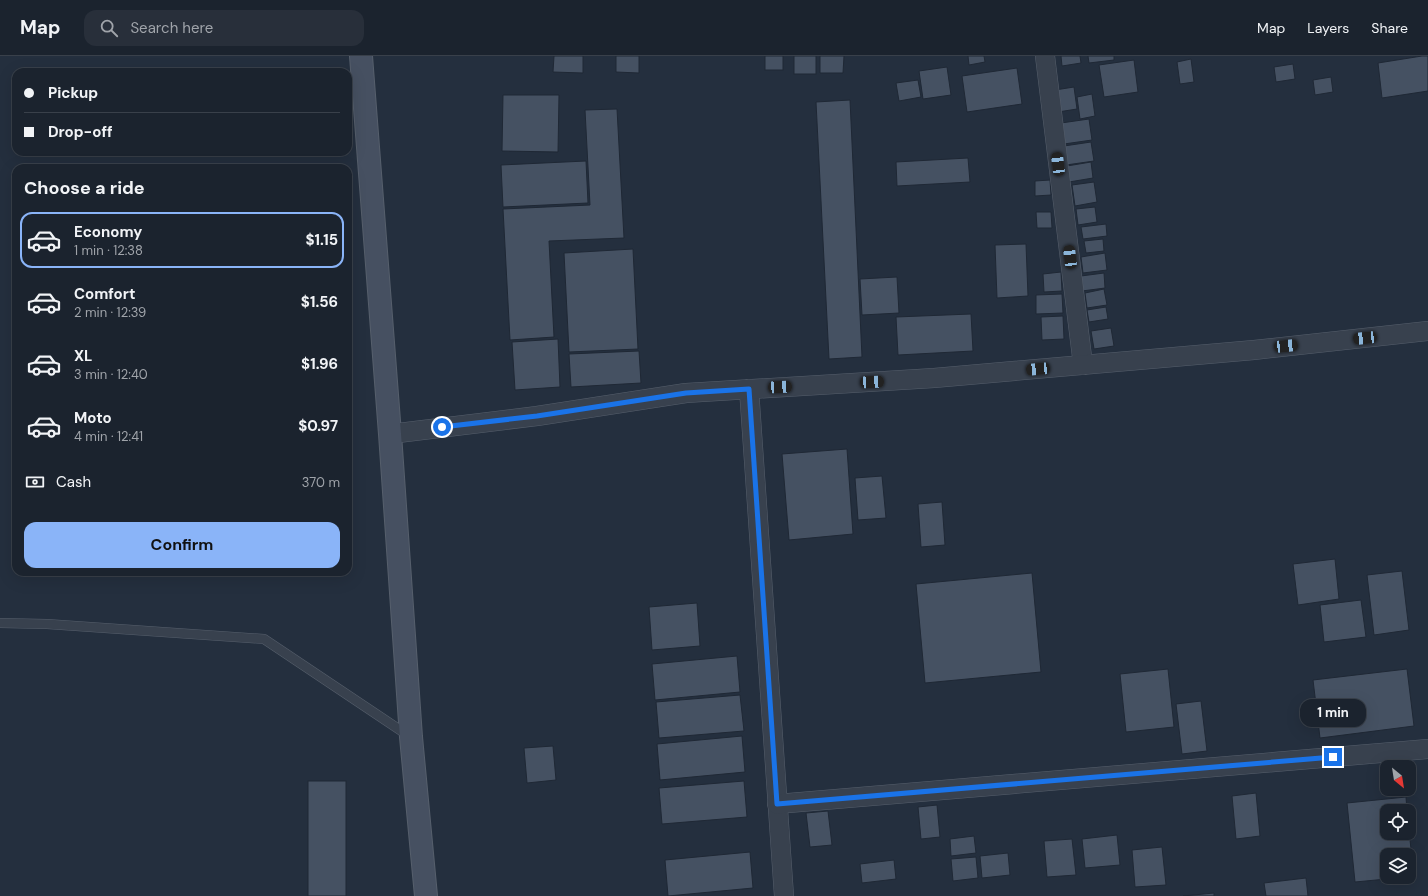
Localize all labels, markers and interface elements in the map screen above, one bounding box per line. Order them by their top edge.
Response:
search box [84,10,364,46]
text: Map [20,15,60,40]
icon: search [98,17,120,39]
text: Search here [130,18,213,38]
text: Map [1257,19,1285,37]
text: Layers [1307,19,1349,37]
text: Share [1371,19,1408,37]
text: Pickup [48,83,98,103]
text: Drop-off [48,122,113,142]
car [1051,151,1065,177]
text: Choose a ride [24,176,145,200]
icon: car [26,222,62,258]
text: Economy [74,222,142,242]
text: $1.15 [305,230,338,250]
text: 1 min · 12:38 [74,242,143,259]
car [1063,244,1077,270]
icon: car [26,284,62,320]
text: Comfort [74,284,135,304]
text: $1.56 [301,292,338,312]
text: 2 min · 12:39 [74,304,146,321]
car [1352,331,1378,345]
car [1273,339,1299,353]
icon: car [26,346,62,382]
text: XL [74,346,92,366]
text: $1.96 [301,354,338,374]
car [1026,362,1050,376]
text: 3 min · 12:40 [74,366,148,383]
car [860,375,884,389]
car [768,380,792,394]
icon: car [26,408,62,444]
text: Moto [74,408,112,428]
text: $0.97 [298,416,338,436]
route start [433,418,451,436]
text: 4 min · 12:41 [74,428,143,445]
icon: cash [24,471,46,493]
text: Cash [56,472,91,492]
text: 370 m [302,474,340,491]
button: Confirm [24,522,340,568]
callout: 1 min [1300,699,1366,727]
text: 1 min [1317,704,1349,721]
route end [1324,748,1342,766]
north arrow [1380,760,1416,796]
map controls [1380,760,1416,884]
button: locate [1380,804,1416,840]
button: layers [1380,848,1416,884]

